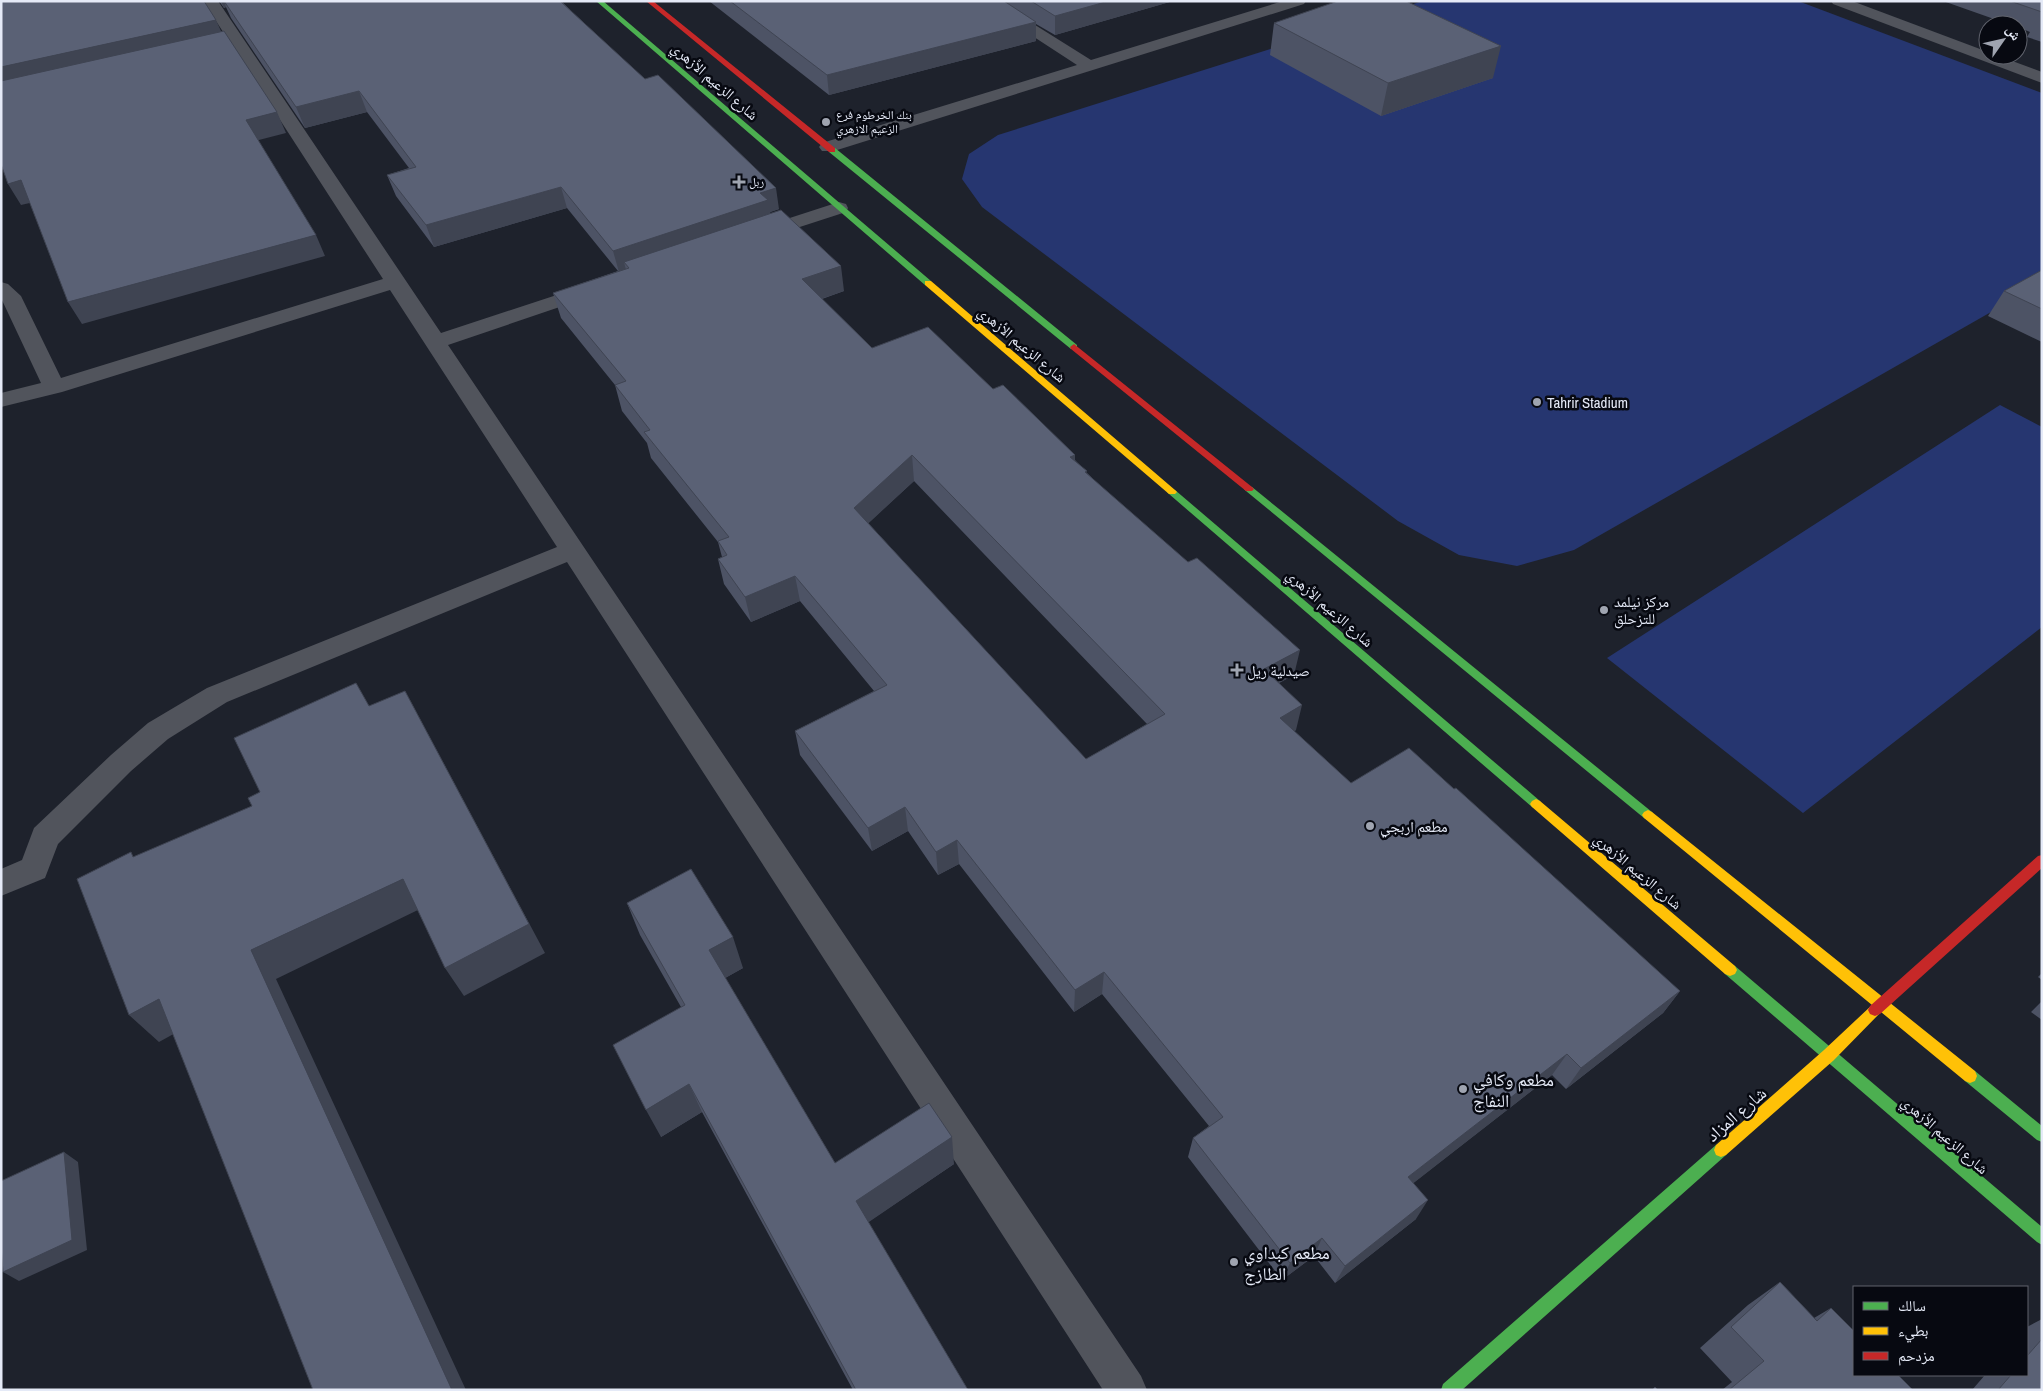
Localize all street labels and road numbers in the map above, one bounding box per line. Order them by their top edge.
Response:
street label: شارع الزعيم الأزهري [666,37,763,126]
street label: شارع الزعيم الأزهري [972,301,1071,389]
street label: شارع الزعيم الأزهري [1281,564,1378,653]
street label: شارع الزعيم الأزهري [1588,828,1687,916]
street label: شارع المزاد [1700,1081,1772,1147]
street label: شارع الزعيم الأزهري [1896,1091,1993,1180]

